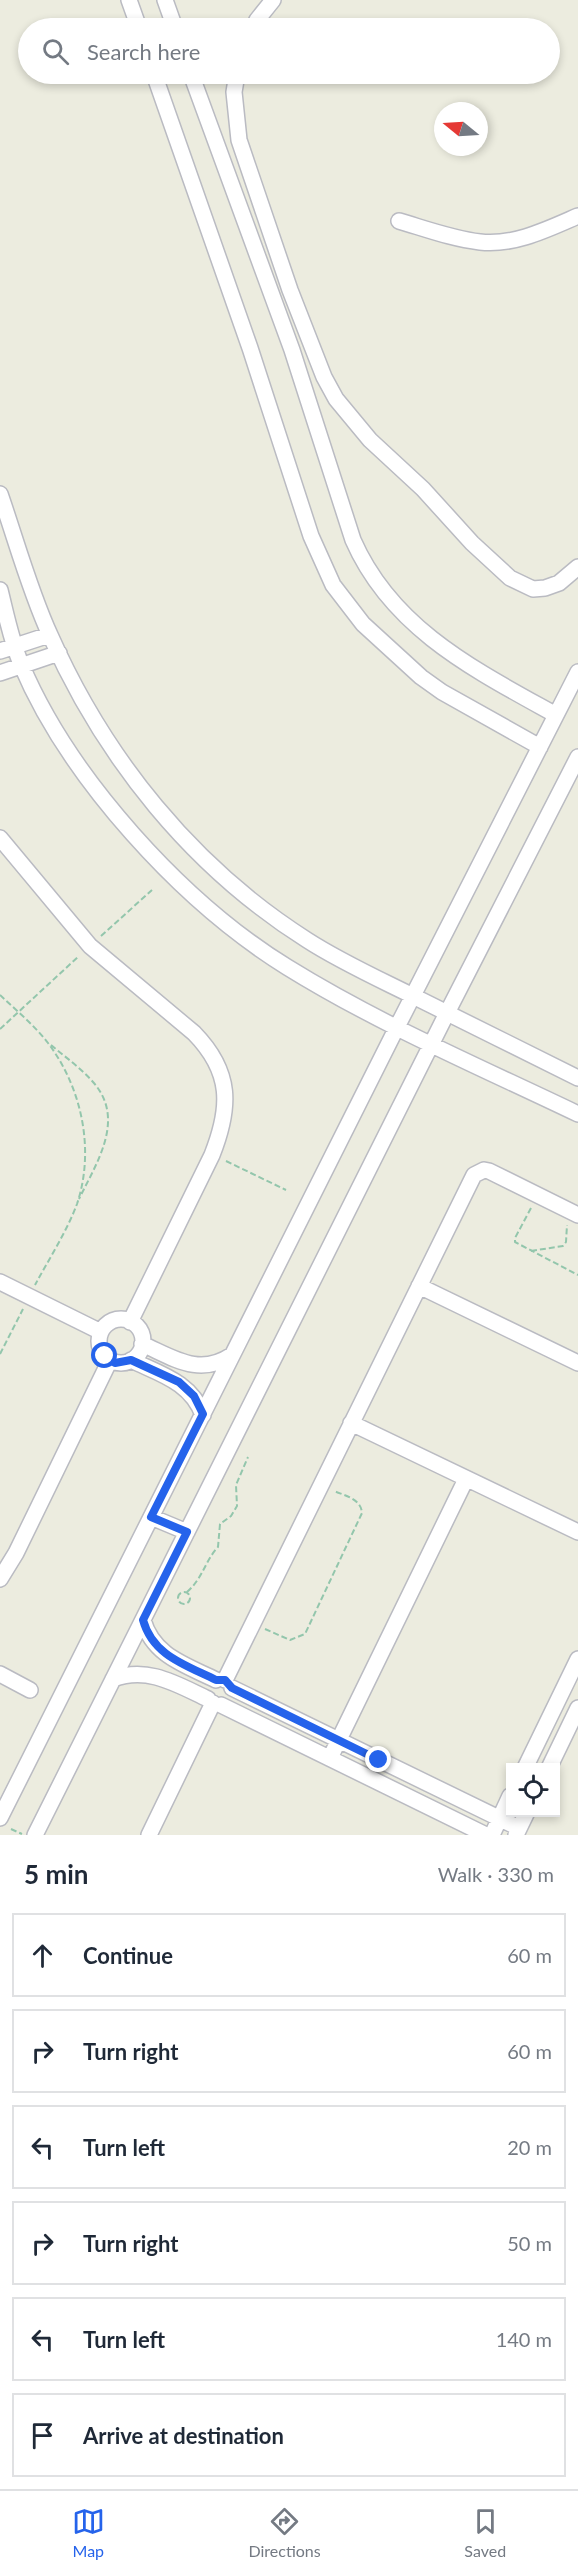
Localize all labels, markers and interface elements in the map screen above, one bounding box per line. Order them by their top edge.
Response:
search box [18,18,560,84]
icon: search [39,35,72,68]
text: Search here [87,38,200,65]
north arrow [434,102,488,156]
route start [91,1342,117,1368]
route end [365,1746,391,1772]
map controls [506,1763,560,1817]
button: locate [506,1763,560,1817]
text: 5 min [24,1858,88,1890]
text: Walk · 330 m [438,1862,554,1886]
icon: ahead [26,1939,59,1972]
text: Continue [83,1942,173,1969]
text: 60 m [507,1943,552,1967]
icon: right [26,2035,59,2068]
text: Turn right [83,2038,178,2065]
text: 60 m [507,2039,552,2063]
icon: left [26,2131,59,2164]
text: Turn left [83,2134,165,2161]
text: 20 m [507,2135,552,2159]
icon: right [26,2227,59,2260]
text: Turn right [83,2230,178,2257]
text: 50 m [507,2231,552,2255]
icon: left [26,2323,59,2356]
text: Turn left [83,2326,165,2353]
text: 140 m [496,2327,552,2351]
icon: arrive [26,2419,59,2452]
text: Arrive at destination [83,2422,284,2449]
tab: Map [72,2505,105,2560]
tab: Directions [248,2505,321,2560]
tab: Saved [464,2505,506,2560]

